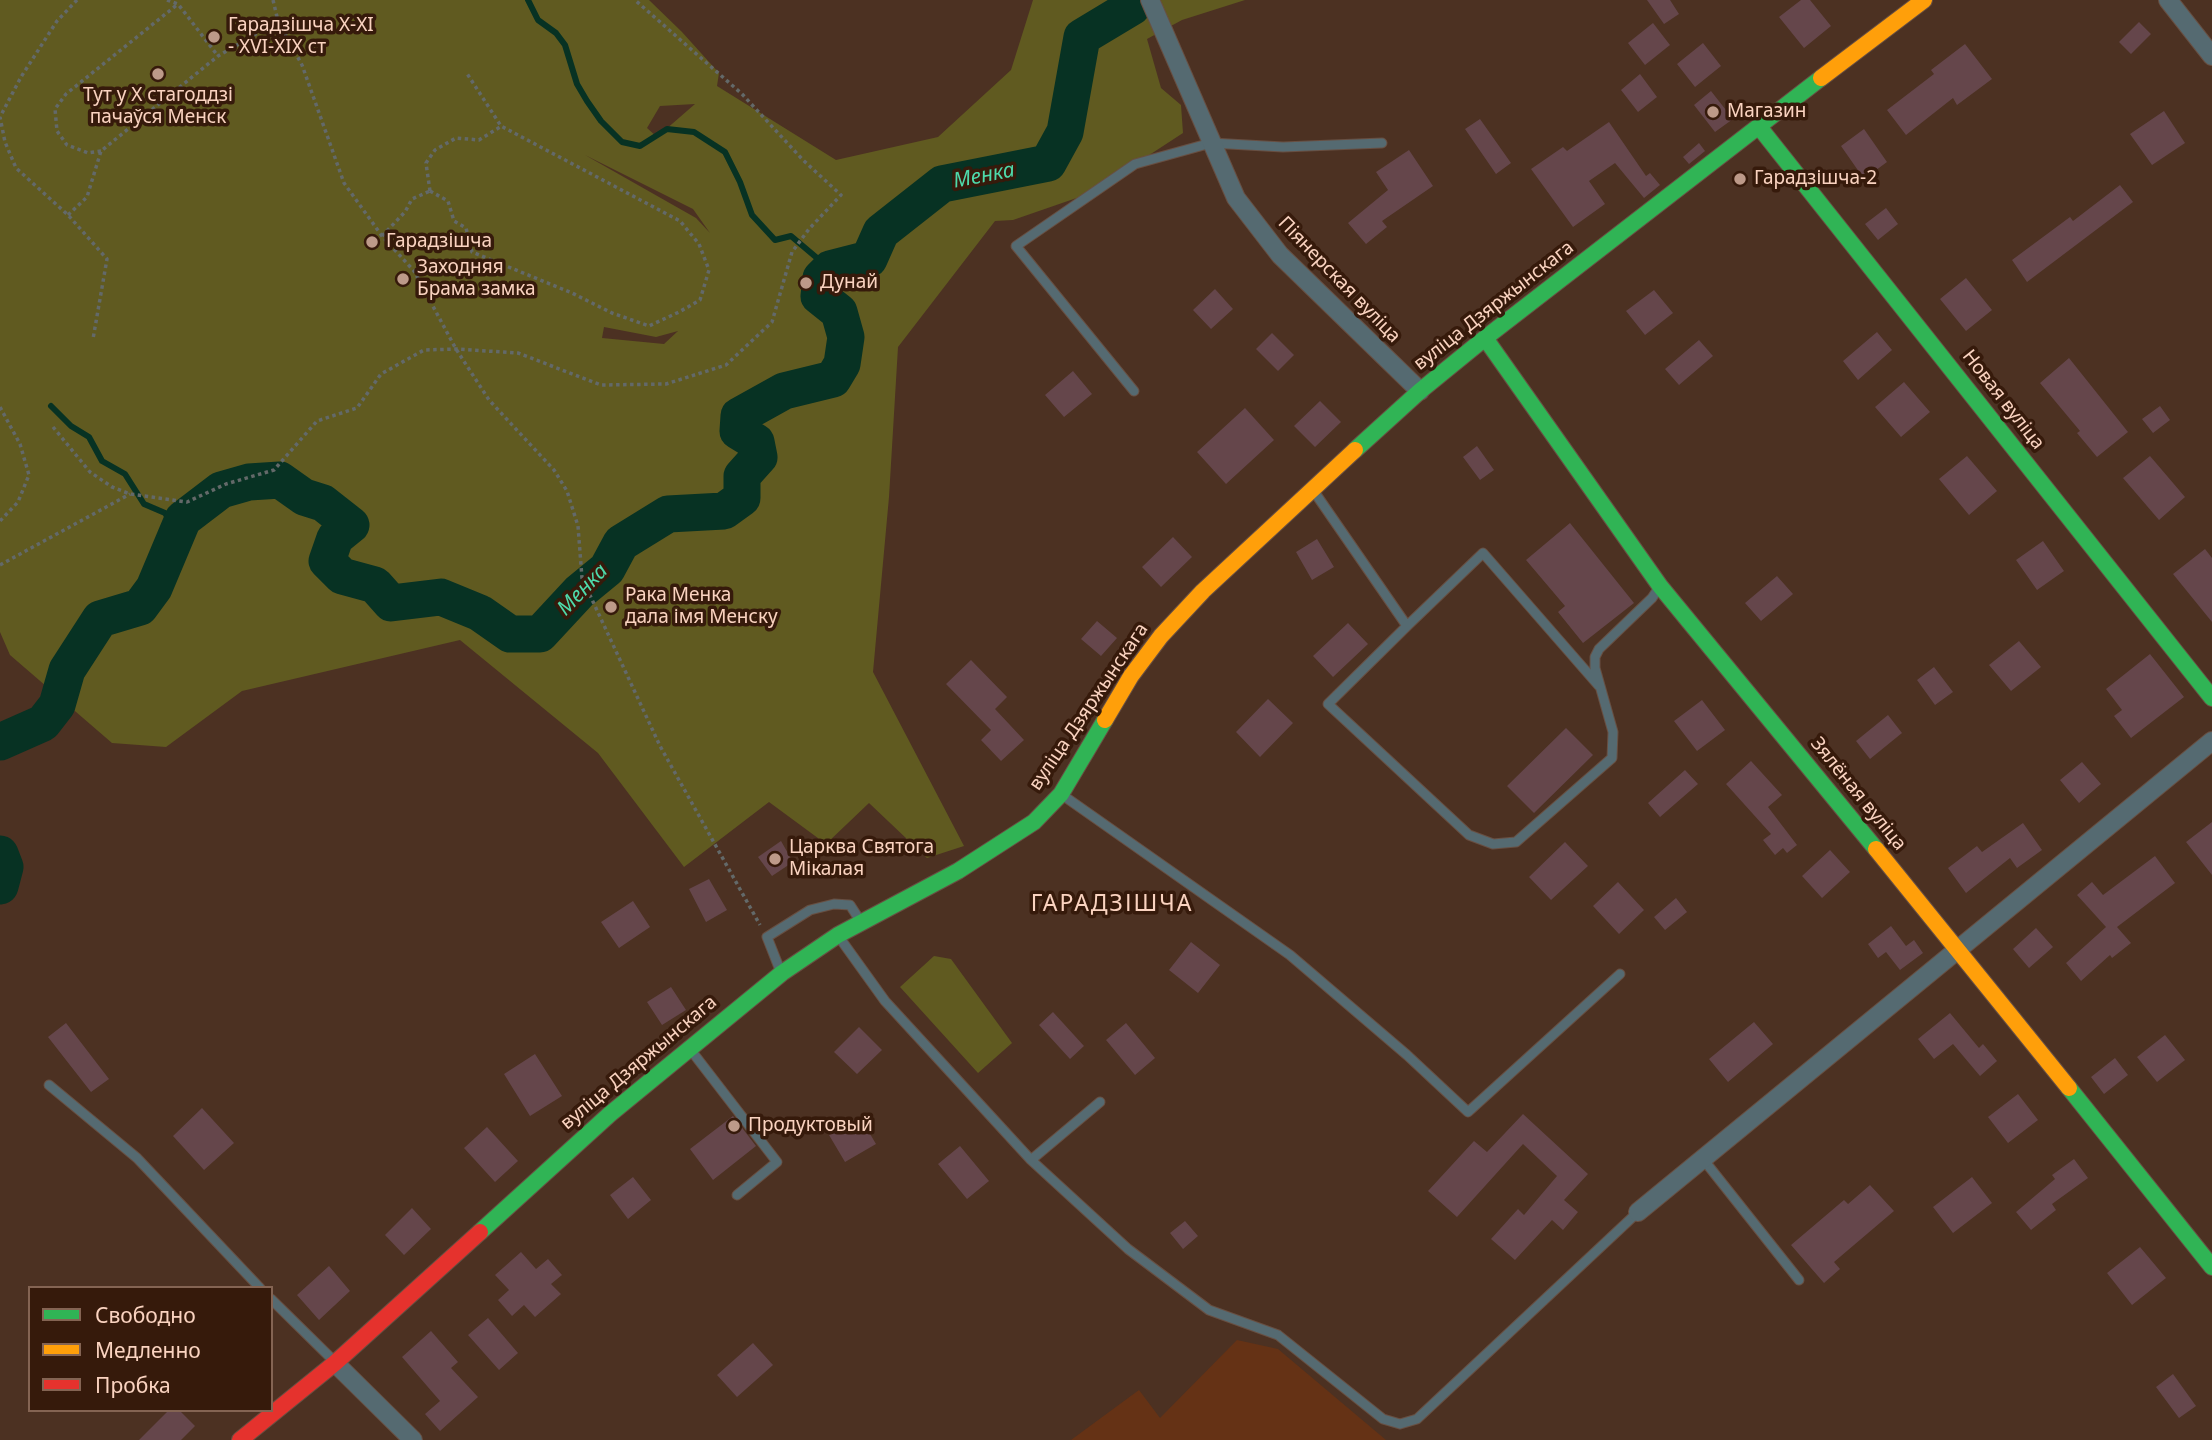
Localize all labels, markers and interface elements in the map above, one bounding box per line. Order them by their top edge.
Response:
place label: Гарадзішча X-XI - XVI-XIX ст [228,15,374,59]
marker: Гарадзішча X-XI - XVI-XIX ст [206,29,222,45]
marker: Тут у X стагоддзі пачаўся Менск [150,66,166,82]
place label: Тут у X стагоддзі пачаўся Менск [83,85,233,129]
place label: Магазин [1727,101,1806,123]
marker: Магазин [1705,104,1721,120]
water label: Менка [951,158,1017,194]
place label: Гарадзішча-2 [1754,168,1877,190]
marker: Гарадзішча-2 [1732,171,1748,187]
street label: Піянерская вуліца [1273,212,1405,348]
place label: Гарадзішча [386,231,492,253]
marker: Гарадзішча [364,234,380,250]
street label: вуліца Дзяржынскага [1409,236,1579,376]
place label: Заходняя Брама замка [417,257,536,301]
marker: Заходняя Брама замка [395,271,411,287]
place label: Дунай [820,272,878,294]
marker: Дунай [798,275,814,291]
street label: Новая вуліца [1957,346,2049,454]
water label: Менка [552,559,614,621]
place label: Рака Менка дала імя Менску [625,585,778,629]
marker: Рака Менка дала імя Менску [603,599,619,615]
street label: вуліца Дзяржынскага [1025,619,1153,795]
street label: Зялёная вуліца [1805,733,1911,855]
place label: Царква Святога Мікалая [789,837,934,881]
marker: Царква Святога Мікалая [767,851,783,867]
district label: ГАРАДЗІШЧА [1032,890,1192,918]
street label: вуліца Дзяржынскага [556,991,722,1135]
place label: Продуктовый [748,1115,873,1137]
marker: Продуктовый [726,1118,742,1134]
legend [28,1286,273,1412]
text: Свободно [95,1301,196,1329]
text: Медленно [95,1336,201,1364]
text: Пробка [95,1371,171,1399]

